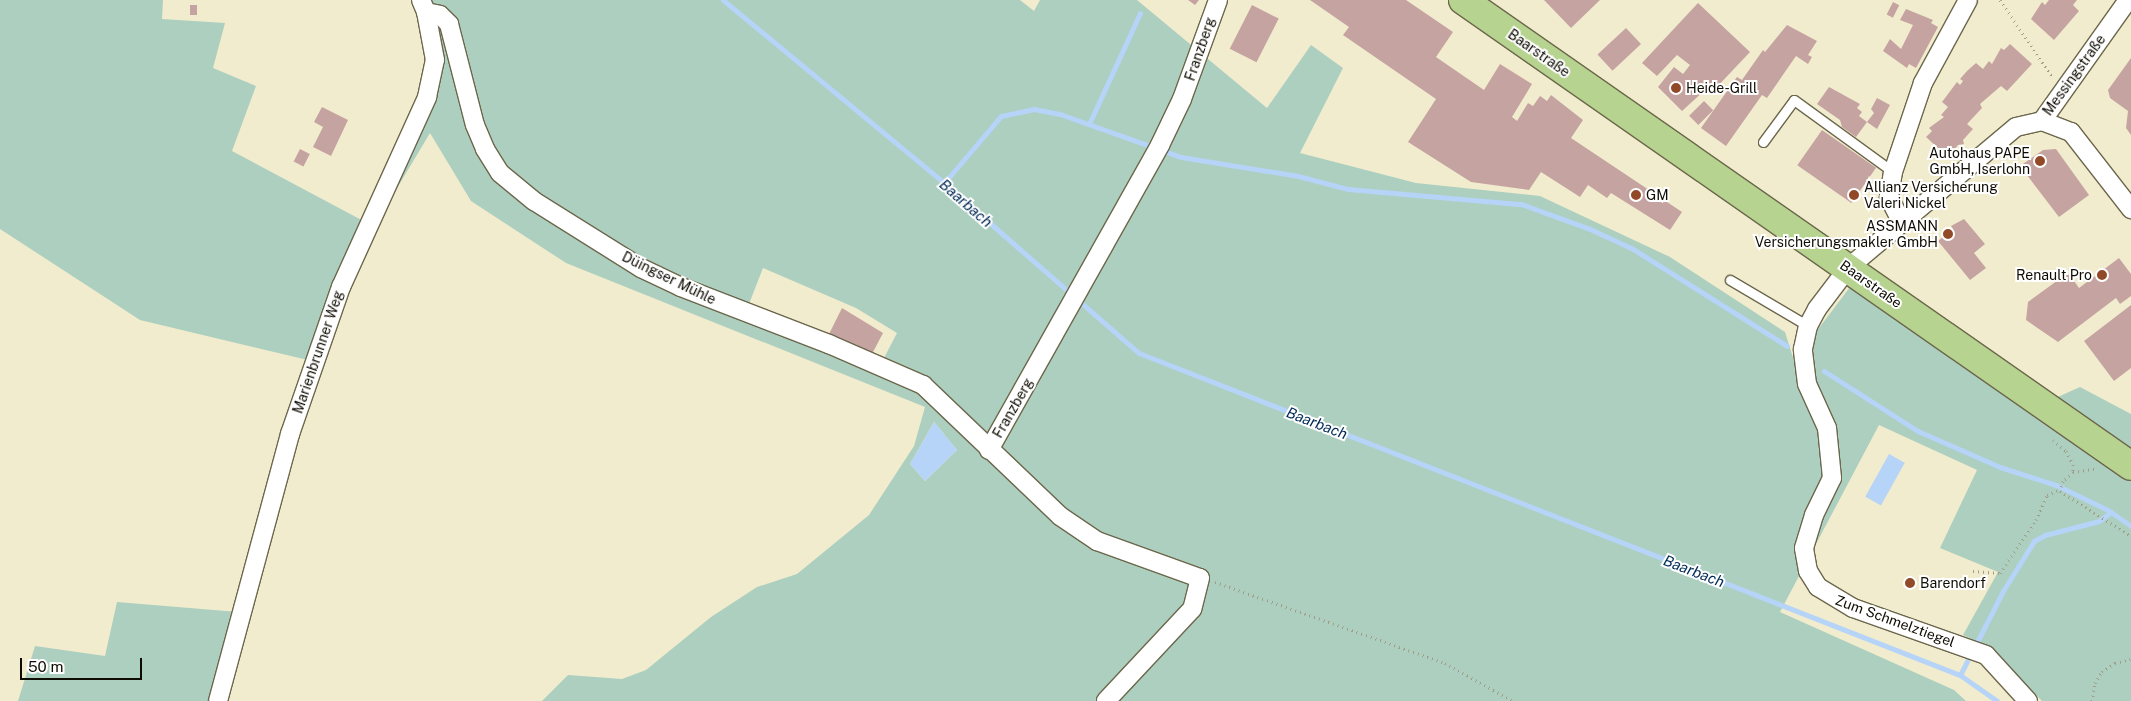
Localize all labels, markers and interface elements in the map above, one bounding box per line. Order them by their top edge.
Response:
street label: Franzberg [1181,15,1219,83]
street label: Baarstraße [1505,26,1573,80]
street label: Messingstraße [2039,31,2109,119]
place label: Heide-Grill [1686,80,1757,96]
marker: Heide-Grill [1670,82,1682,94]
place label: Autohaus PAPE GmbH, Iserlohn [1929,145,2030,178]
marker: Autohaus PAPE GmbH, Iserlohn [2034,155,2046,167]
water label: Baarbach [936,175,996,231]
place label: Allianz Versicherung Valeri Nickel [1864,179,1998,212]
place label: GM [1646,187,1669,203]
marker: GM [1630,189,1642,201]
marker: Allianz Versicherung Valeri Nickel [1848,189,1860,201]
place label: ASSMANN Versicherungsmakler GmbH [1755,218,1938,250]
marker: ASSMANN Versicherungsmakler GmbH [1942,228,1954,240]
street label: Düingser Mühle [619,248,719,308]
street label: Baarstraße [1837,257,1905,311]
place label: Renault Pro [2016,267,2092,283]
marker: Renault Pro [2096,269,2108,281]
street label: Marienbrunner Weg [289,288,347,416]
street label: Franzberg [989,375,1037,441]
water label: Baarbach [1284,403,1350,443]
water label: Baarbach [1661,551,1727,591]
place label: Barendorf [1920,575,1986,591]
marker: Barendorf [1904,577,1916,589]
street label: Zum Schmelztiegel [1833,592,1957,650]
scale bar [22,648,145,680]
text: 50 m [28,658,63,675]

